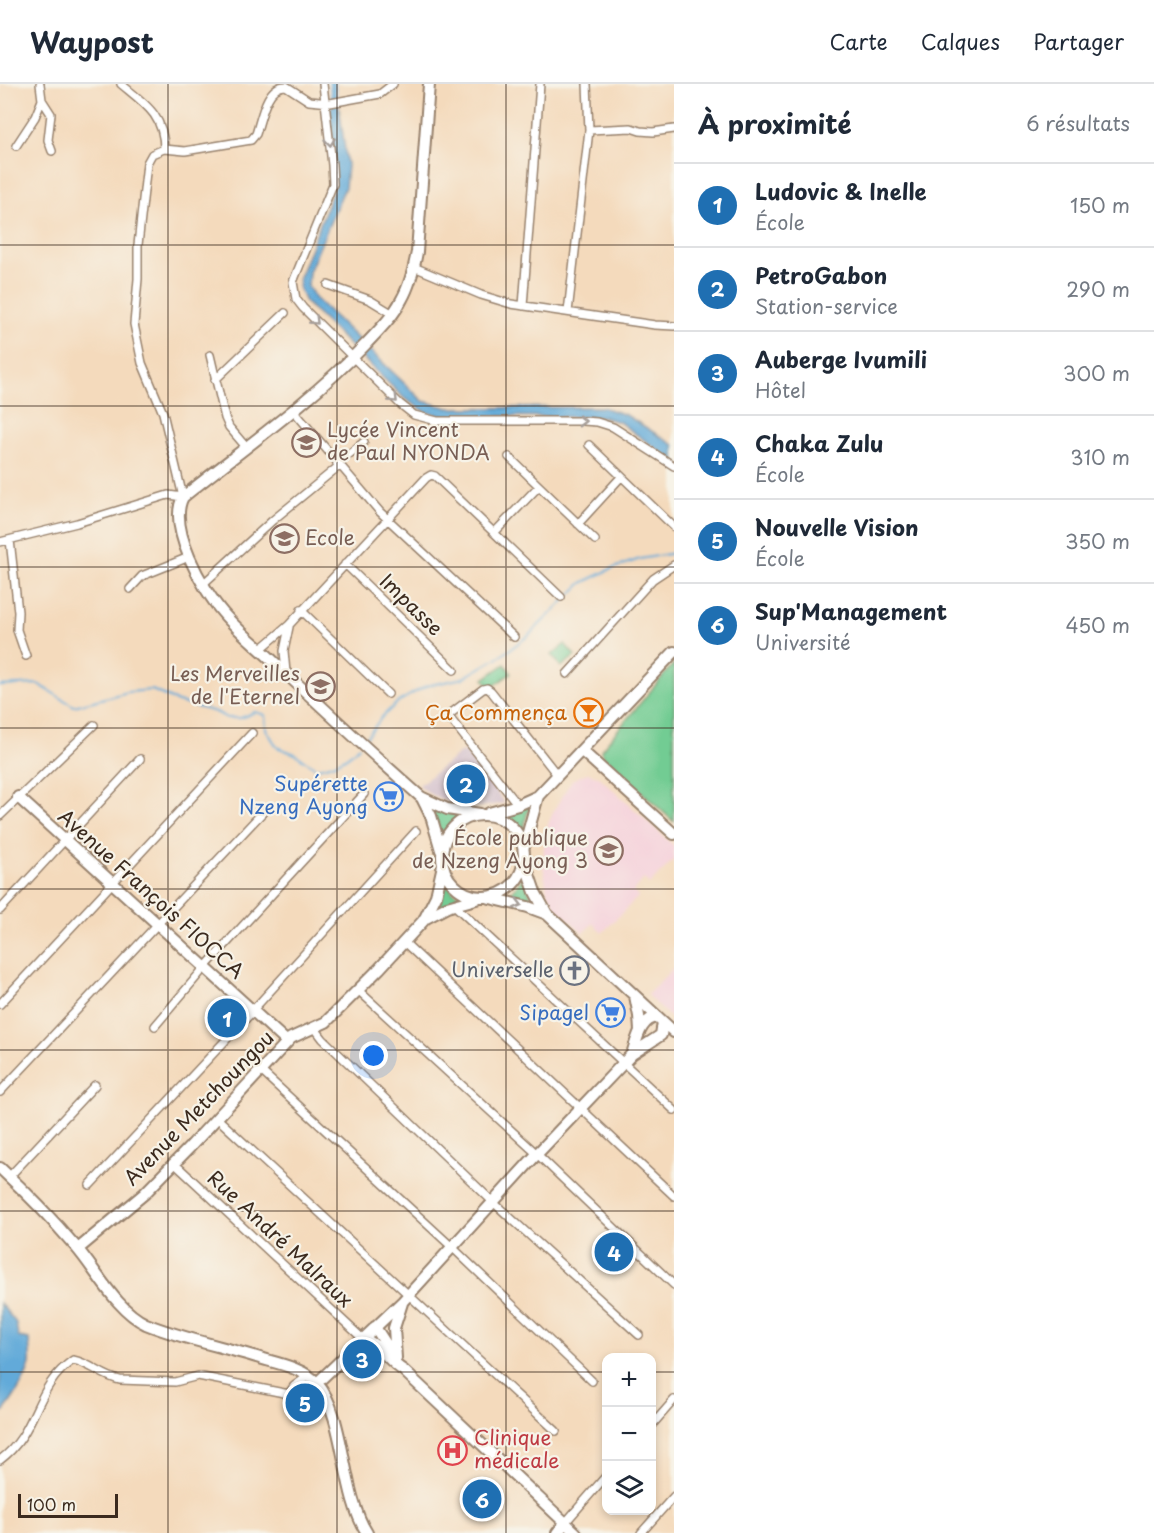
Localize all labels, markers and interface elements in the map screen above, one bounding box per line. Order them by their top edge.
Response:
text: Waypost [30,20,154,63]
text: Carte [830,25,888,57]
text: Calques [921,25,1000,57]
text: Partager [1033,25,1124,57]
text: À proximité [698,104,852,143]
text: 6 résultats [1026,108,1130,138]
one-way arrow [323,138,336,147]
text: Ludovic & Inelle [755,174,927,207]
text: 1 [713,190,722,220]
text: 150 m [1070,190,1130,220]
text: École [755,207,805,237]
text: PetroGabon [755,258,887,291]
text: 2 [710,274,725,304]
text: 290 m [1066,274,1130,304]
text: Station-service [755,291,898,321]
one-way arrow [308,314,319,325]
text: Auberge Ivumili [755,342,927,375]
text: 3 [711,358,724,388]
text: 300 m [1063,358,1130,388]
text: Hôtel [755,375,806,405]
one-way arrow [388,392,398,403]
place label: Lycée Vincent de Paul NYONDA [327,414,490,467]
one-way arrow [578,415,587,428]
school or university icon: Lycée Vincent de Paul NYONDA [290,426,322,458]
text: Chaka Zulu [755,426,883,459]
text: 4 [711,442,724,472]
text: 310 m [1070,442,1130,472]
text: École [755,459,805,489]
text: Nouvelle Vision [755,510,919,543]
school or university icon: Ecole [268,522,300,554]
place label: Ecole [305,522,355,552]
text: 5 [711,526,724,556]
text: 350 m [1065,526,1130,556]
text: École [755,543,805,573]
street label: Impasse [373,566,450,642]
text: Sup'Management [755,594,947,627]
text: 6 [710,610,725,640]
text: 450 m [1065,610,1130,640]
text: Université [755,627,851,657]
place label: Les Merveilles de l'Eternel [170,658,300,711]
school or university icon: Les Merveilles de l'Eternel [305,670,337,702]
place label: Ça Commença [425,697,568,727]
bar icon: Ça Commença [572,697,604,729]
pin: 2 [446,762,486,806]
place label: Supérette Nzeng Ayong [239,768,368,821]
supermarket icon: Supérette Nzeng Ayong [373,780,405,812]
street label: Avenue François FIOCCA [52,801,251,985]
place label: École publique de Nzeng Ayong 3 [412,822,588,875]
school or university icon: École publique de Nzeng Ayong 3 [593,834,625,866]
one-way arrow [513,897,523,910]
place label: Universelle [451,954,554,984]
church icon: Universelle [559,954,591,986]
pin: 1 [208,996,246,1040]
place label: Sipagel [519,997,589,1027]
supermarket icon: Sipagel [594,997,626,1029]
street label: Avenue Metchoungou [116,1023,280,1192]
your location [359,1041,388,1070]
street label: Rue André Malraux [201,1163,360,1314]
pin: 4 [594,1230,634,1274]
pin: 3 [342,1336,382,1382]
map controls [602,1353,656,1515]
button: + [602,1353,656,1407]
pin: 5 [286,1380,324,1426]
button: − [602,1407,656,1461]
place label: Clinique médicale [474,1422,560,1475]
hospital icon: Clinique médicale [437,1434,469,1466]
button: layers [602,1461,656,1515]
pin: 6 [462,1476,502,1522]
scale bar [18,1491,118,1518]
text: 100 m [27,1492,76,1516]

